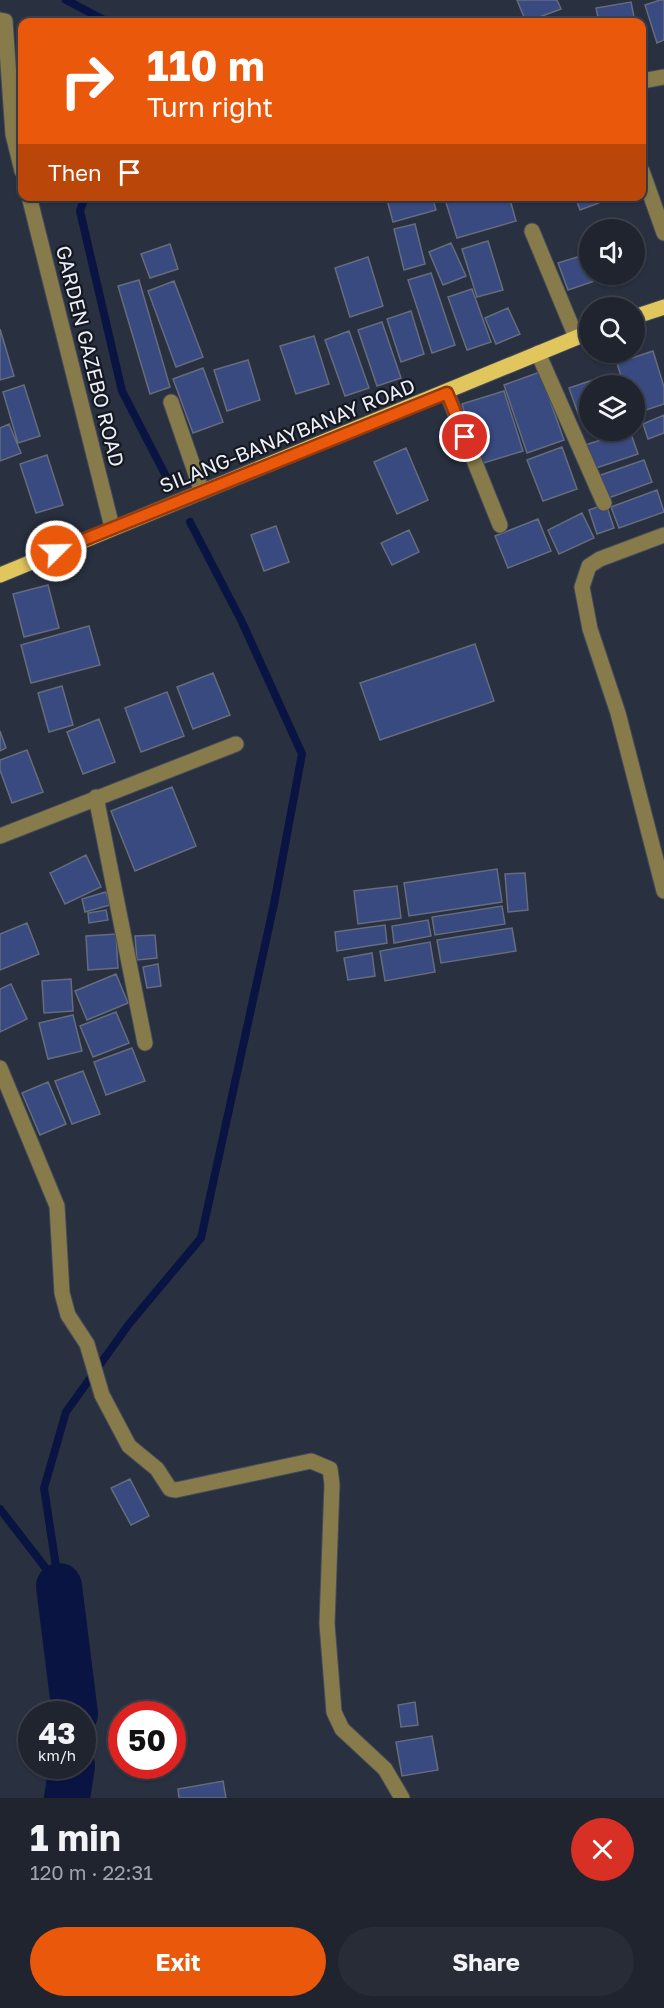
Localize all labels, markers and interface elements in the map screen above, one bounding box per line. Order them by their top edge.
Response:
text: 110 m [147,40,265,90]
icon: right [48,42,126,120]
text: Turn right [147,91,273,123]
icon: arrive [113,156,146,189]
text: Then [48,159,101,186]
map controls [579,219,645,441]
button: sound [579,219,645,285]
street label: GARDEN GAZEBO ROAD [52,243,130,469]
button: search [579,297,645,363]
street label: SILANG-BANAYBANAY ROAD [156,373,418,497]
button: layers [579,375,645,441]
pin [439,411,490,462]
icon: arrive [448,420,481,453]
position arrow [24,519,88,583]
speed limit sign: 50 [108,1701,186,1779]
text: 43 [38,1715,76,1751]
text: km/h [38,1746,76,1764]
text: 1 min [30,1816,121,1859]
button: close [571,1818,634,1881]
text: 120 m · 22:31 [30,1860,153,1884]
button: Exit [30,1927,326,1996]
button: Share [338,1927,634,1996]

